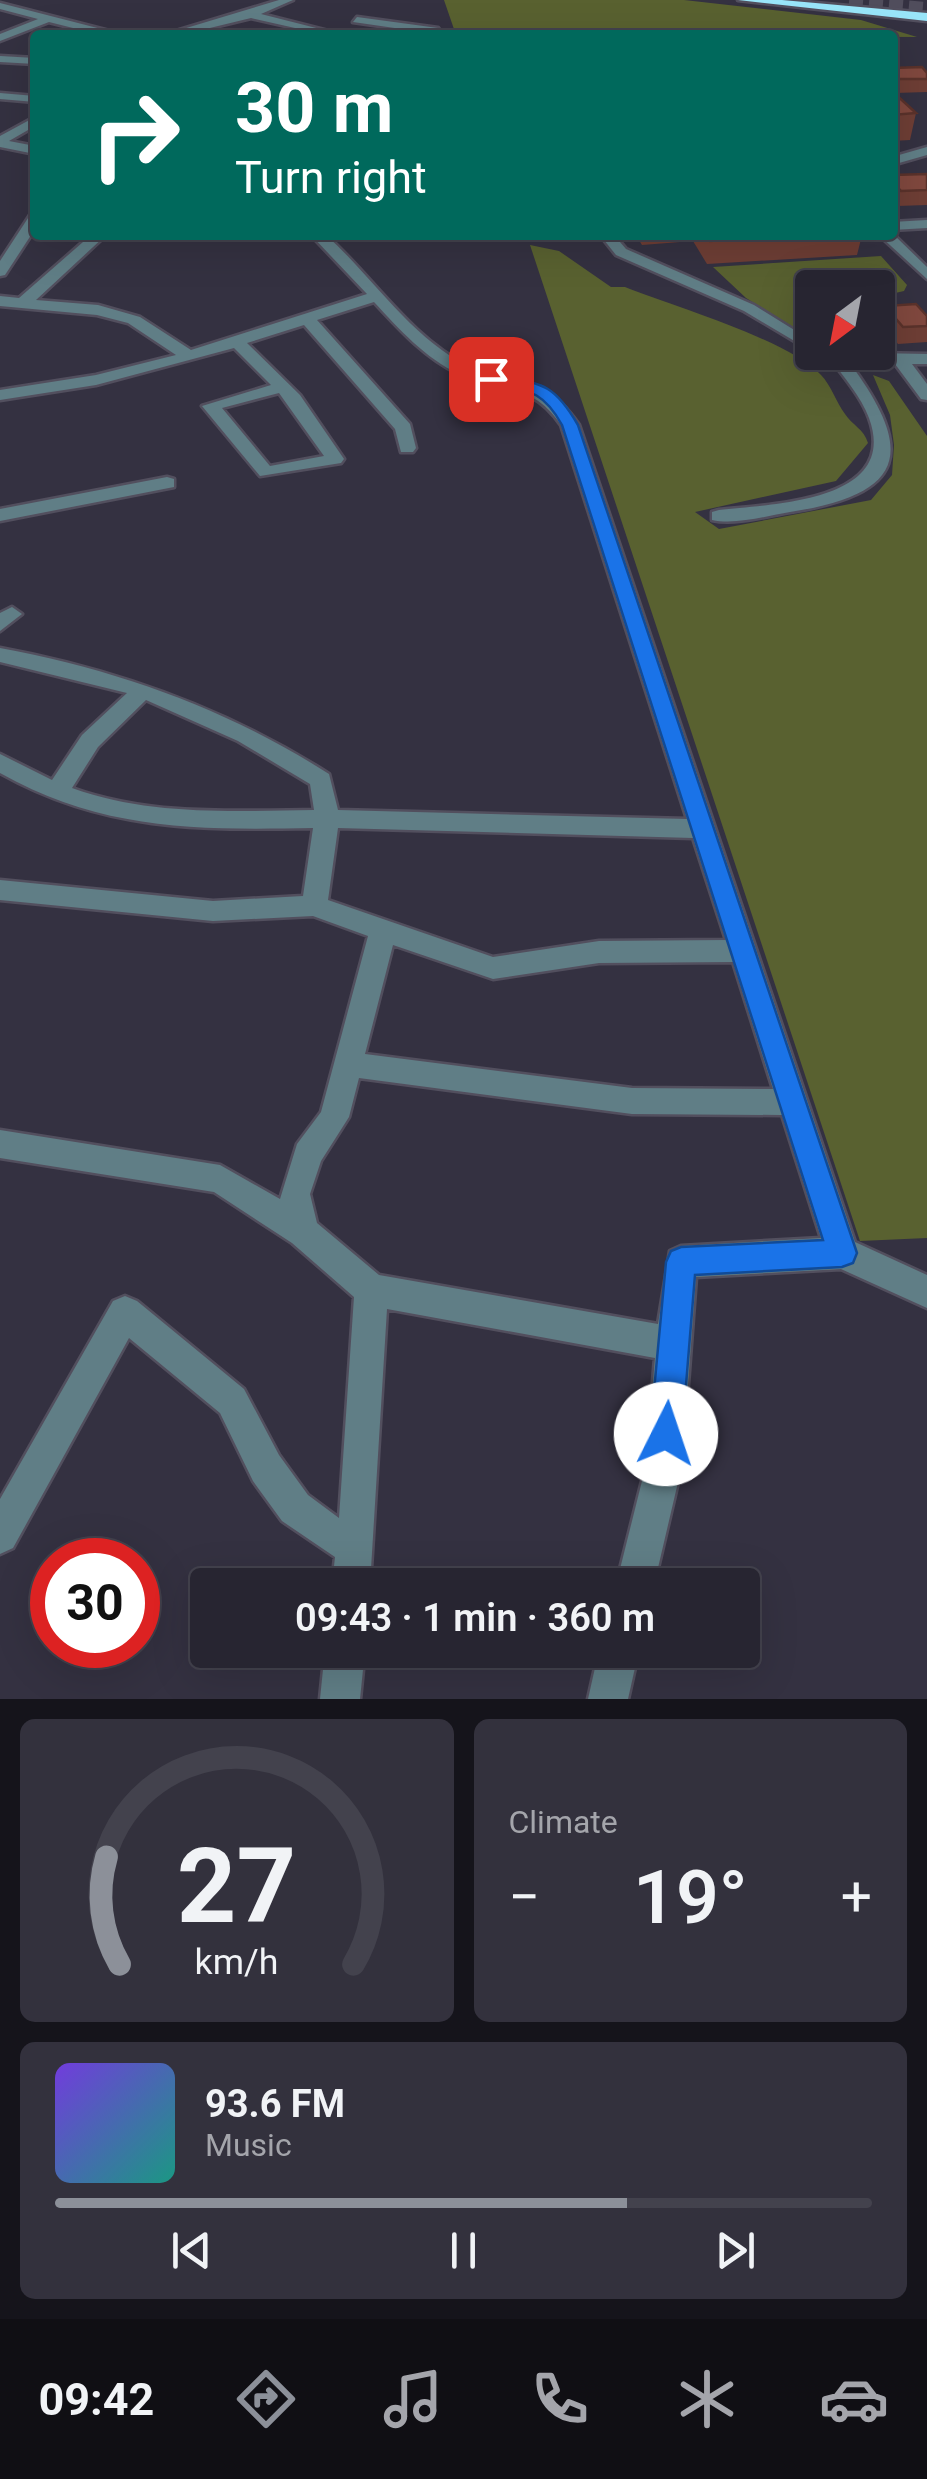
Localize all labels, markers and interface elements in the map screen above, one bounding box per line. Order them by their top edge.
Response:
text: 30 m [235,67,393,149]
icon: right [70,70,200,200]
text: Turn right [235,151,427,204]
north arrow [795,270,895,370]
map controls [795,270,895,370]
pin [449,337,534,422]
icon: arrive [464,352,519,407]
position arrow [614,1382,718,1486]
speed limit sign: 30 [30,1538,160,1668]
text: 09:43 · 1 min · 360 m [295,1596,655,1640]
text: Climate [509,1803,618,1841]
text: 27 [177,1826,296,1947]
text: 19° [633,1853,748,1941]
text: − [509,1865,540,1929]
text: + [841,1865,872,1929]
text: km/h [195,1941,279,1983]
text: 93.6 FM [205,2082,345,2126]
text: Music [205,2126,292,2164]
icon: previous [164,2223,219,2278]
icon: pause [436,2223,491,2278]
icon: next [708,2223,763,2278]
icon: directions [231,2364,301,2434]
icon: music [378,2364,448,2434]
icon: phone [525,2364,595,2434]
icon: climate [672,2364,742,2434]
icon: car [819,2364,889,2434]
text: 09:42 [38,2373,154,2426]

